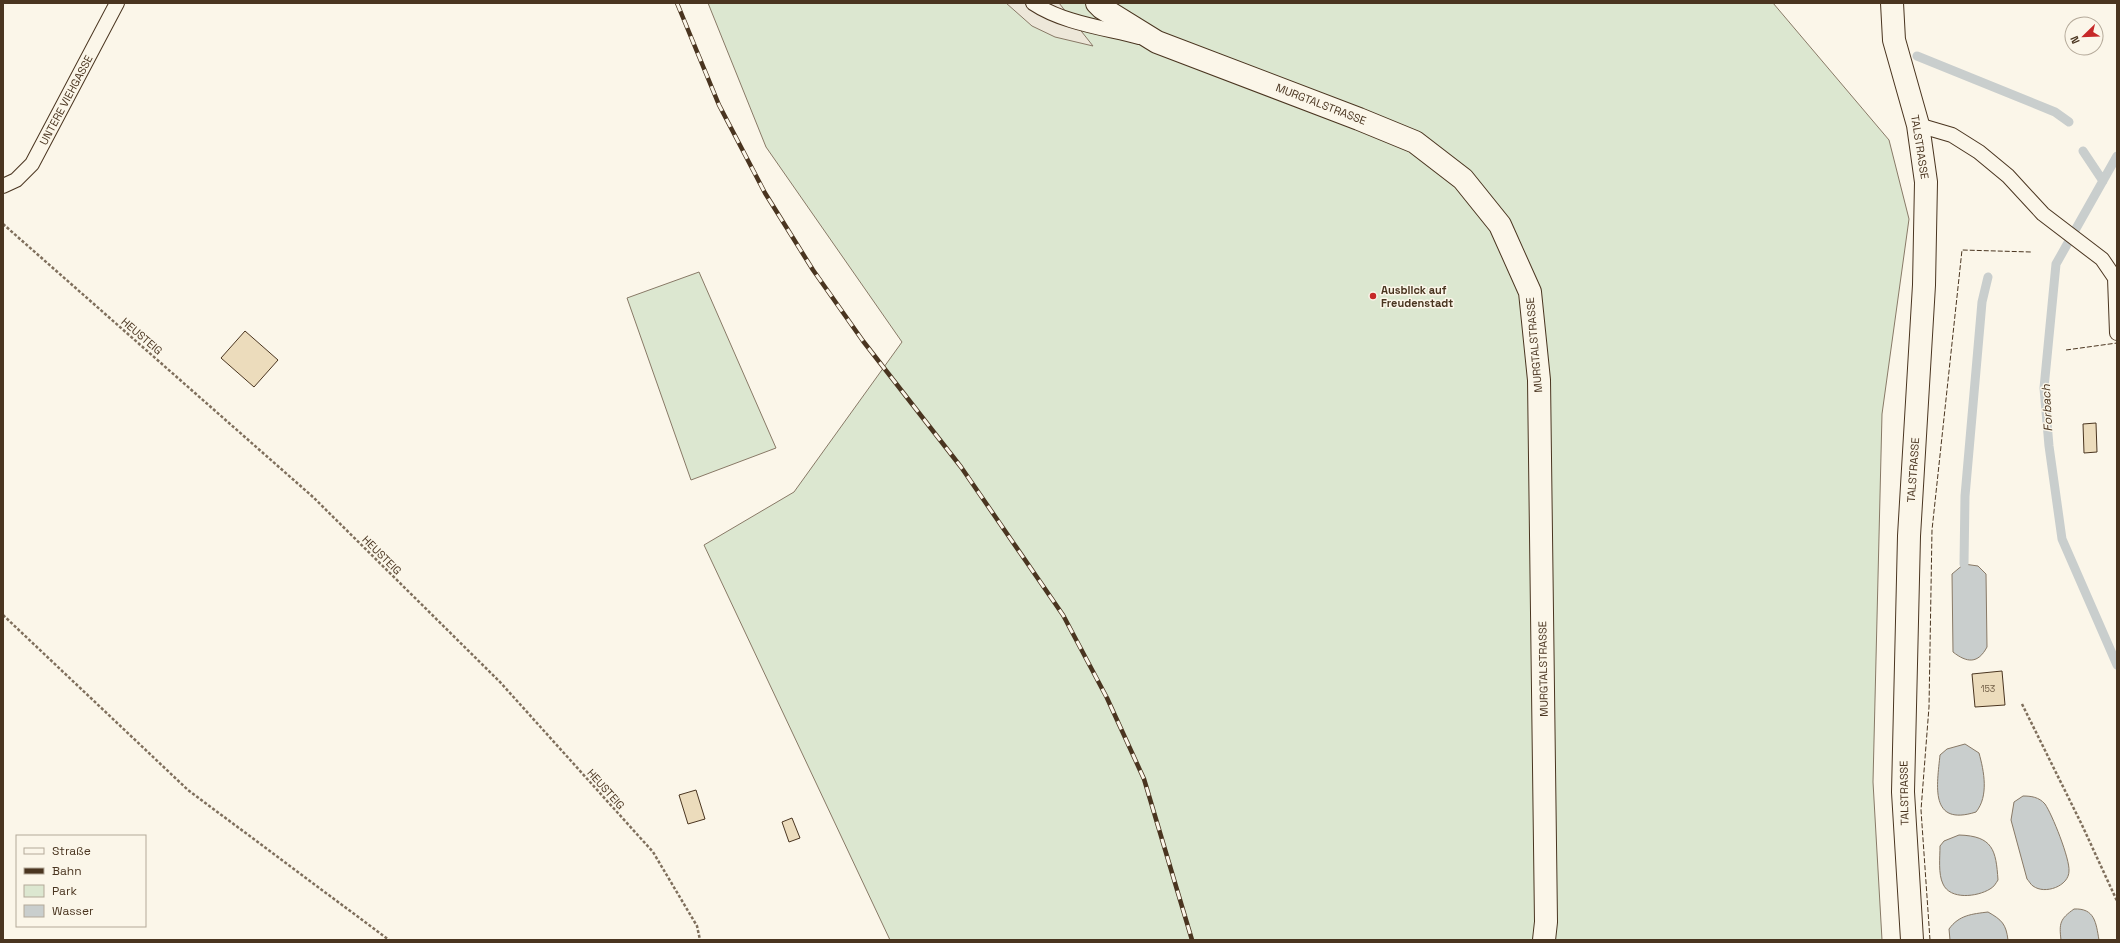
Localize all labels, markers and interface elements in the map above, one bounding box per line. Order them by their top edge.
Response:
north arrow [2064,16,2104,56]
text: N [2067,34,2083,46]
street label: UNTERE VIEHGASSE [36,53,96,147]
street label: MURGTALSTRASSE [1274,80,1368,128]
street label: TALSTRASSE [1908,114,1932,180]
place label: Ausblick auf Freudenstadt [1381,283,1453,310]
marker: Ausblick auf Freudenstadt [1368,291,1378,301]
street label: MURGTALSTRASSE [1523,297,1545,393]
street label: HEUSTEIG [119,314,165,358]
water label: Forbach [2038,383,2056,432]
street label: TALSTRASSE [1904,437,1922,503]
street label: HEUSTEIG [359,532,405,578]
street label: MURGTALSTRASSE [1535,621,1551,717]
house number: 153 [1981,683,1995,695]
street label: TALSTRASSE [1896,760,1912,826]
street label: HEUSTEIG [584,766,628,812]
legend [16,835,146,927]
text: Straße [52,843,91,859]
text: Bahn [52,863,82,879]
text: Park [52,883,77,899]
text: Wasser [52,903,94,919]

